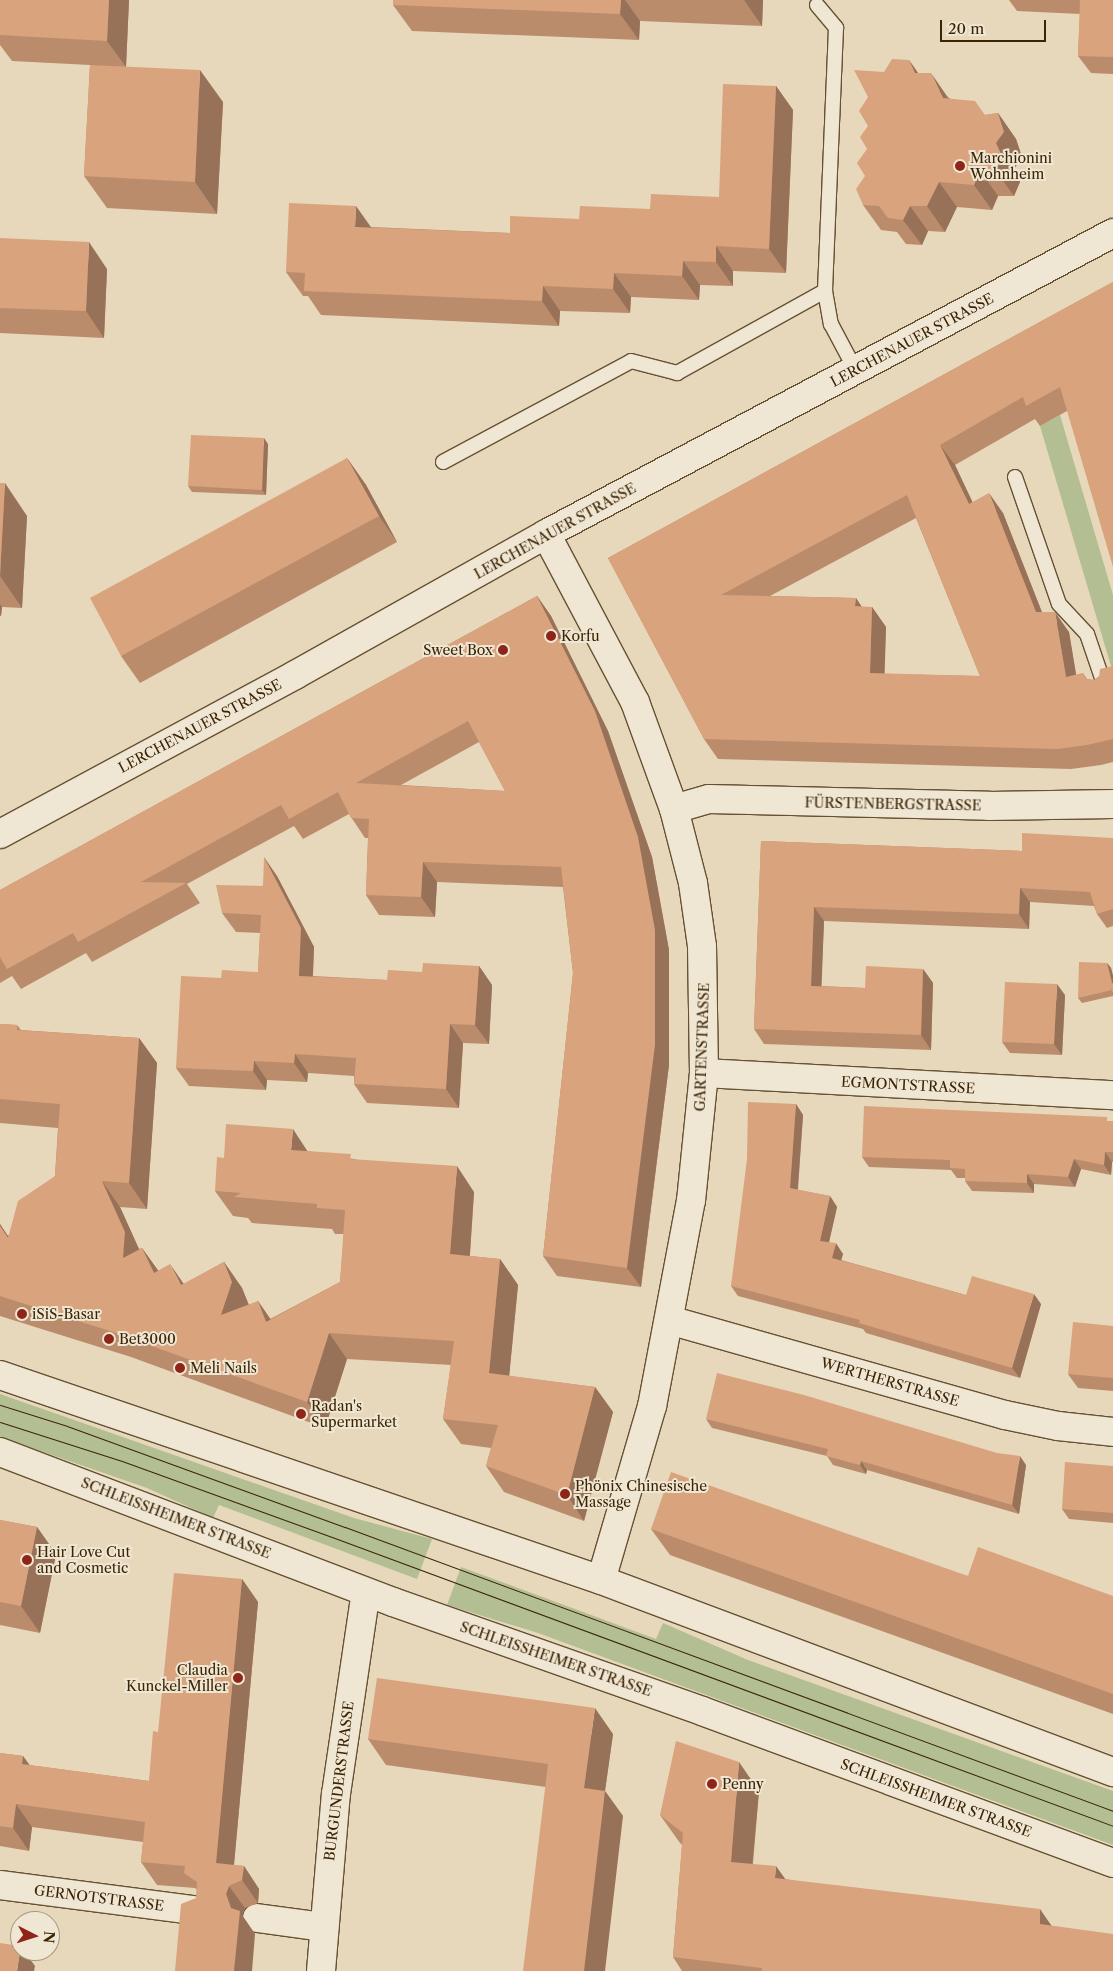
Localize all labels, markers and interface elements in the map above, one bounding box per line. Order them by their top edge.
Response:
scale bar [943,10,1049,42]
text: 20 m [948,19,984,38]
place label: Marchionini Wohnheim [970,150,1052,182]
marker: Marchionini Wohnheim [954,160,966,172]
street label: LERCHENAUER STRASSE [827,290,997,390]
street label: LERCHENAUER STRASSE [471,479,639,583]
place label: Korfu [561,628,600,644]
marker: Korfu [545,630,557,642]
place label: Sweet Box [423,642,493,658]
marker: Sweet Box [497,644,509,656]
street label: LERCHENAUER STRASSE [115,676,285,776]
street label: FÜRSTENBERGSTRASSE [804,794,982,814]
street label: GARTENSTRASSE [691,982,713,1112]
street label: EGMONTSTRASSE [840,1073,976,1097]
place label: iSiS-Basar [32,1306,100,1322]
marker: iSiS-Basar [16,1308,28,1320]
place label: Bet3000 [119,1331,176,1347]
marker: Bet3000 [103,1333,115,1345]
street label: WERTHERSTRASSE [819,1354,961,1410]
place label: Meli Nails [190,1360,257,1376]
marker: Meli Nails [174,1362,186,1374]
place label: Radan's Supermarket [311,1398,397,1430]
marker: Radan's Supermarket [295,1408,307,1420]
street label: SCHLEISSHEIMER STRASSE [78,1474,274,1562]
place label: Phönix Chinesische Massage [575,1478,707,1510]
marker: Phönix Chinesische Massage [559,1488,571,1500]
place label: Hair Love Cut and Cosmetic [37,1544,131,1576]
marker: Hair Love Cut and Cosmetic [21,1554,33,1566]
street label: SCHLEISSHEIMER STRASSE [457,1618,655,1700]
place label: Claudia Kunckel-Miller [126,1662,228,1694]
marker: Claudia Kunckel-Miller [232,1672,244,1684]
street label: BURGUNDERSTRASSE [321,1700,357,1862]
street label: SCHLEISSHEIMER STRASSE [838,1755,1034,1841]
place label: Penny [722,1776,764,1792]
marker: Penny [706,1778,718,1790]
street label: GERNOTSTRASSE [33,1882,165,1914]
north arrow [10,1911,60,1961]
text: N [39,1930,58,1944]

